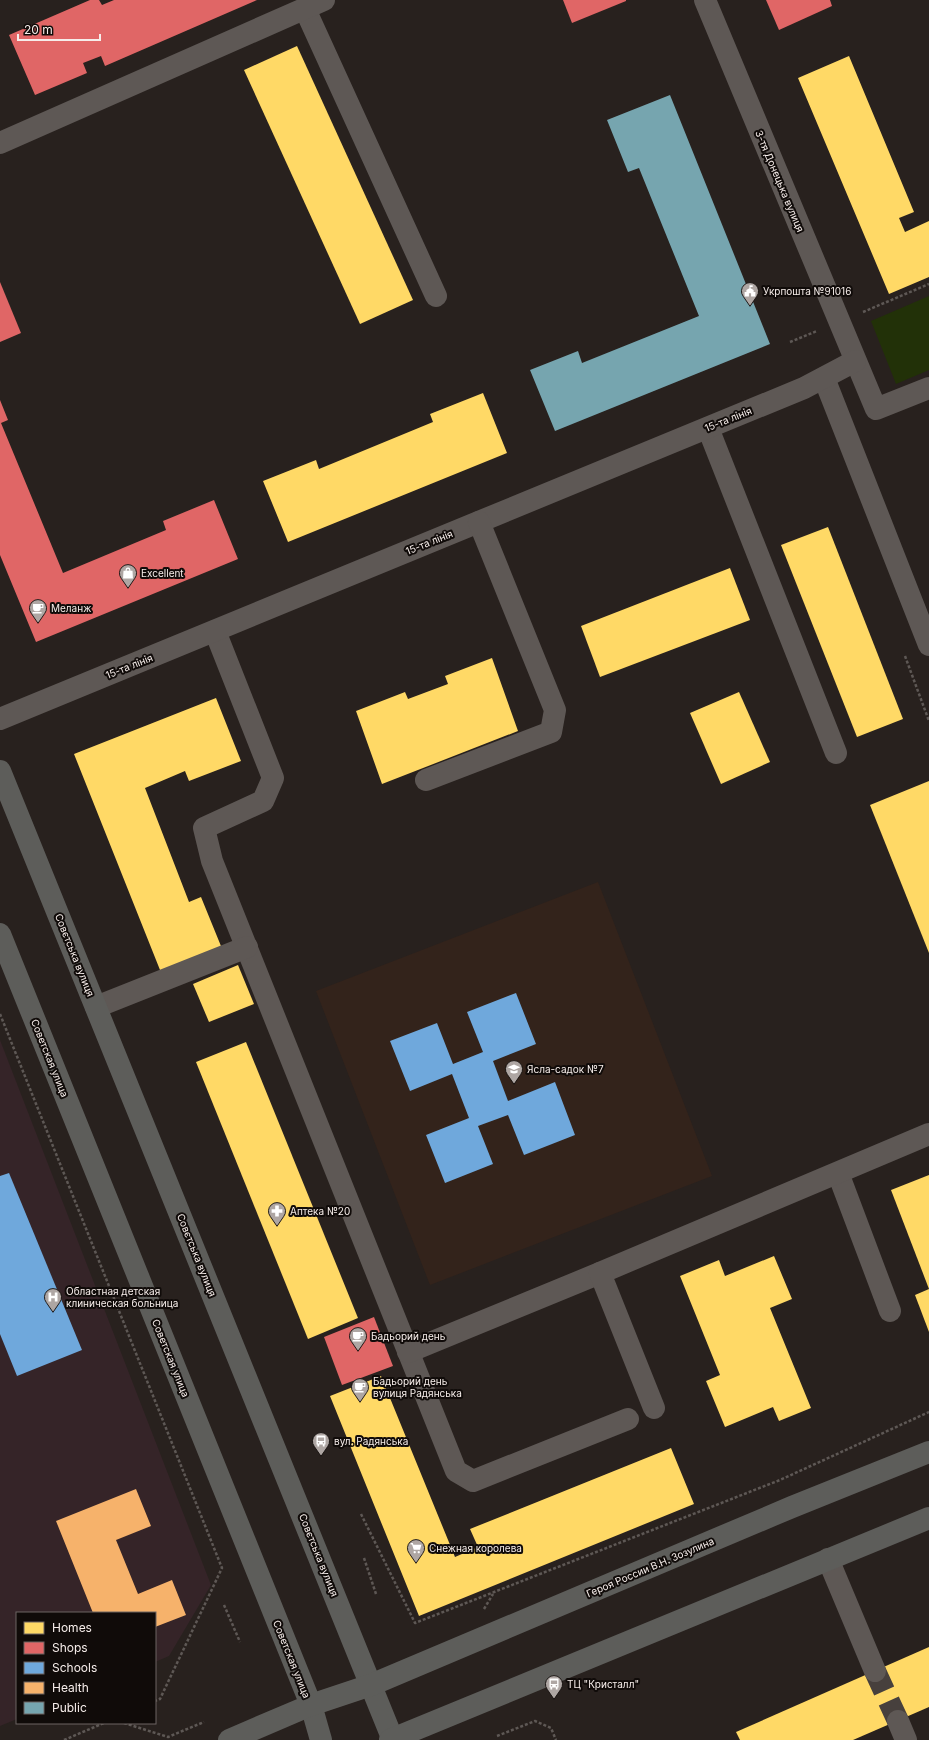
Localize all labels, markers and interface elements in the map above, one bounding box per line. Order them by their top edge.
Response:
scale bar [18,16,100,42]
text: 20 m [24,22,53,37]
street label: 3-тя Донецька вулиця [753,128,807,234]
public building icon: Укрпошта №91016 [740,281,760,306]
place label: Укрпошта №91016 [763,285,851,297]
street label: 15-та лінія [703,404,753,434]
street label: 15-та лінія [404,527,454,557]
shop icon: Excellent [118,563,138,588]
place label: Excellent [141,567,184,579]
cafe icon: Меланж [28,598,48,623]
place label: Меланж [51,602,91,614]
street label: 15-та лінія [104,651,154,681]
street label: Совєтська вулиця [53,912,97,998]
street label: Советская улица [29,1017,71,1099]
school or university icon: Ясла-садок №7 [504,1059,524,1084]
place label: Ясла-садок №7 [527,1063,604,1075]
pharmacy icon: Аптека №20 [267,1201,287,1226]
place label: Аптека №20 [290,1205,350,1217]
street label: Совєтська вулиця [175,1212,219,1298]
place label: Областная детская клиническая больница [66,1285,178,1309]
hospital icon: Областная детская клиническая больница [43,1287,63,1312]
street label: Советская улица [150,1317,192,1399]
cafe icon: Бадьорий день [348,1326,368,1351]
place label: Бадьорий день [371,1330,446,1342]
place label: Бадьорий день вулиця Радянська [373,1375,462,1399]
cafe icon: Бадьорий день вулиця Радянська [350,1377,370,1402]
bus stop icon: вул. Радянська [311,1431,331,1456]
place label: вул. Радянська [334,1435,408,1447]
street label: Совєтська вулиця [297,1512,341,1598]
street label: Героя России В.Н. Зозулина [584,1535,716,1599]
supermarket icon: Снежная королева [406,1538,426,1563]
place label: Снежная королева [429,1542,522,1554]
legend [16,1612,156,1724]
street label: Советская улица [271,1618,313,1700]
text: Homes [52,1620,92,1635]
text: Shops [52,1640,88,1655]
text: Schools [52,1660,97,1675]
bus stop icon: ТЦ "Кристалл" [544,1674,564,1699]
place label: ТЦ "Кристалл" [567,1678,639,1690]
text: Health [52,1680,89,1695]
text: Public [52,1700,87,1715]

